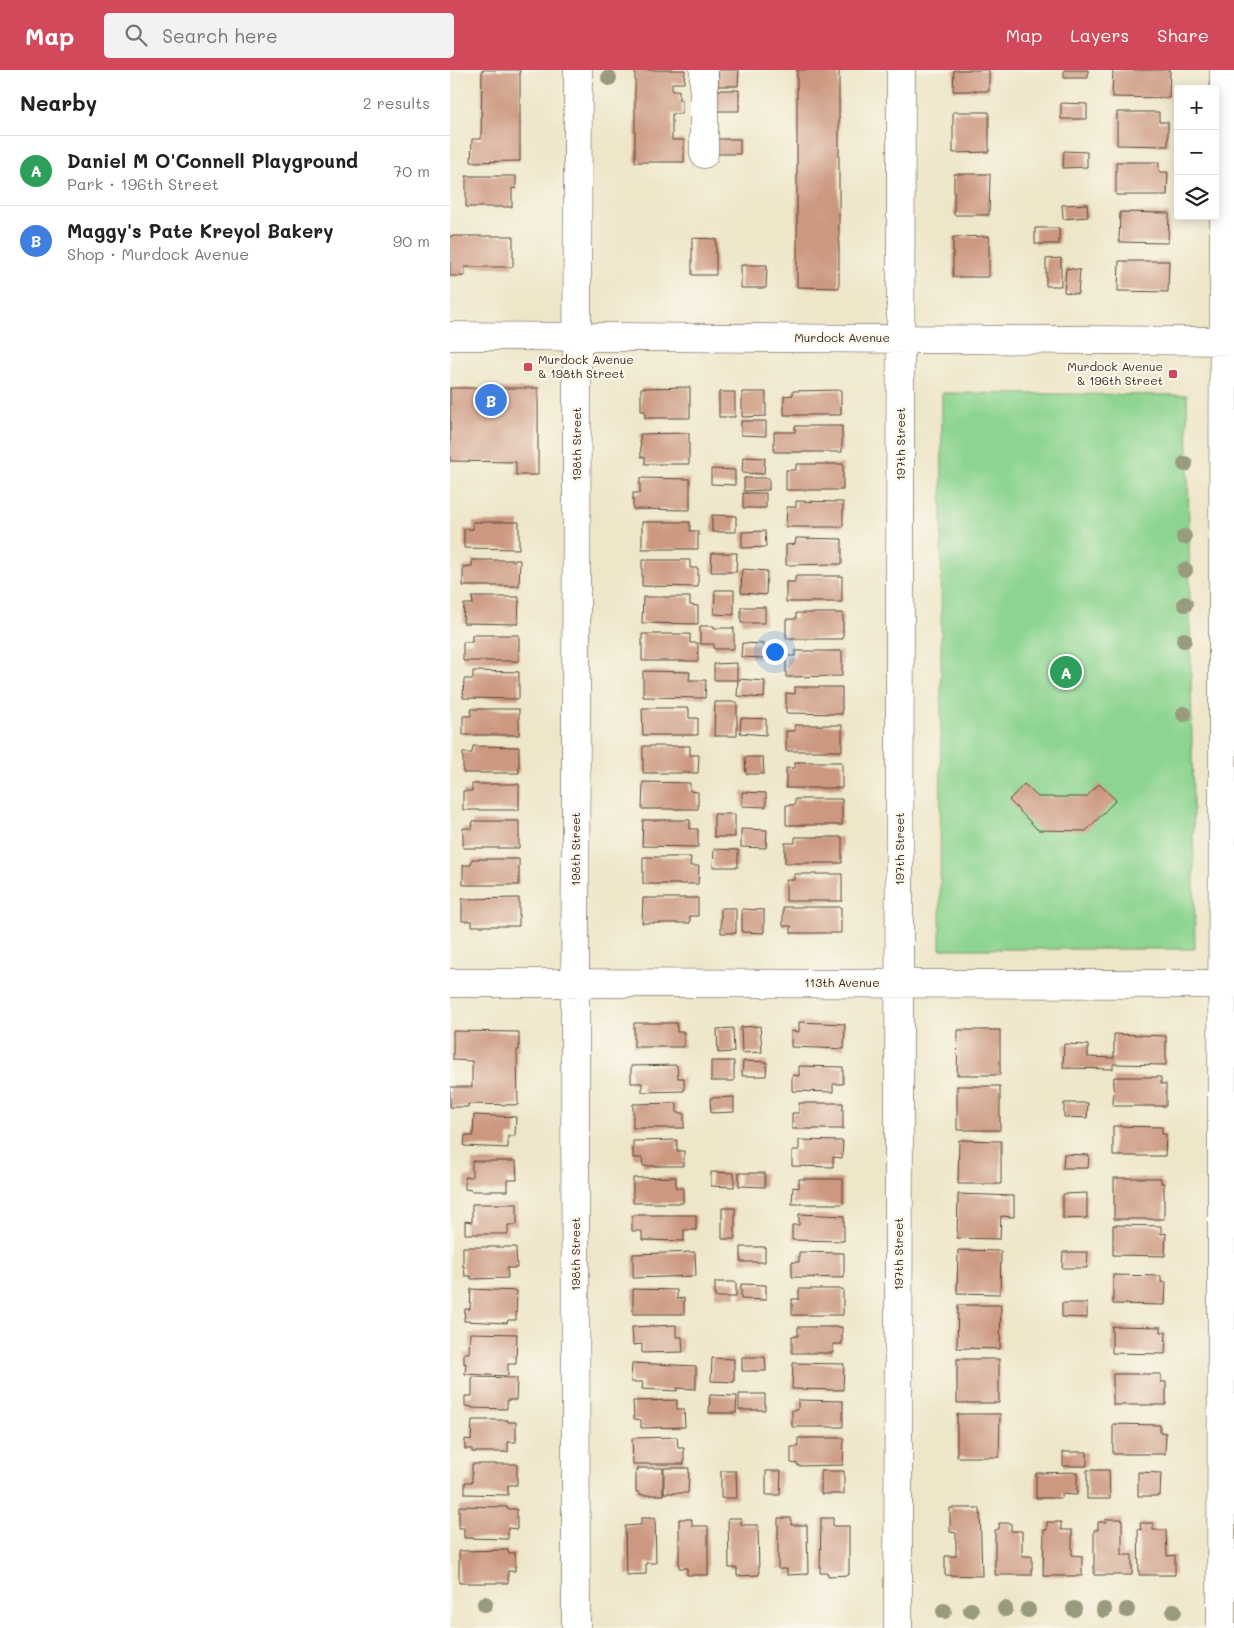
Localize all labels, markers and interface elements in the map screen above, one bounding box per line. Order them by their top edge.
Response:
search box [104,13,454,58]
text: Map [25,20,74,51]
icon: search [122,21,150,49]
text: Search here [162,23,278,48]
text: Map [1006,23,1042,47]
text: Layers [1070,23,1129,47]
text: Share [1157,23,1209,47]
map controls [1174,85,1219,220]
button: + [1174,85,1219,130]
text: Nearby [20,89,97,116]
text: 2 results [363,92,430,113]
button: − [1174,130,1219,175]
text: Daniel M O'Connell Playground [67,148,358,173]
text: A [30,160,42,181]
text: 70 m [393,160,430,181]
text: Park · 196th Street [67,173,219,194]
button: layers [1174,175,1219,220]
text: Maggy's Pate Kreyol Bakery [67,218,333,243]
text: B [31,230,41,251]
text: 90 m [393,230,430,251]
text: Shop · Murdock Avenue [67,243,249,264]
street label: Murdock Avenue [794,329,890,345]
place label: Murdock Avenue & 198th Street [538,351,634,381]
place label: Murdock Avenue & 196th Street [1067,358,1163,388]
marker: Murdock Avenue & 198th Street [522,361,534,373]
marker: Murdock Avenue & 196th Street [1167,368,1179,380]
pin: B [475,381,507,419]
street label: 198th Street [568,407,584,481]
street label: 197th Street [892,407,908,481]
your location [762,639,788,665]
pin: A [1050,653,1082,691]
street label: 198th Street [567,812,583,886]
street label: 197th Street [891,812,907,886]
street label: 113th Avenue [804,974,880,990]
street label: 198th Street [567,1217,583,1291]
street label: 197th Street [890,1217,906,1291]

